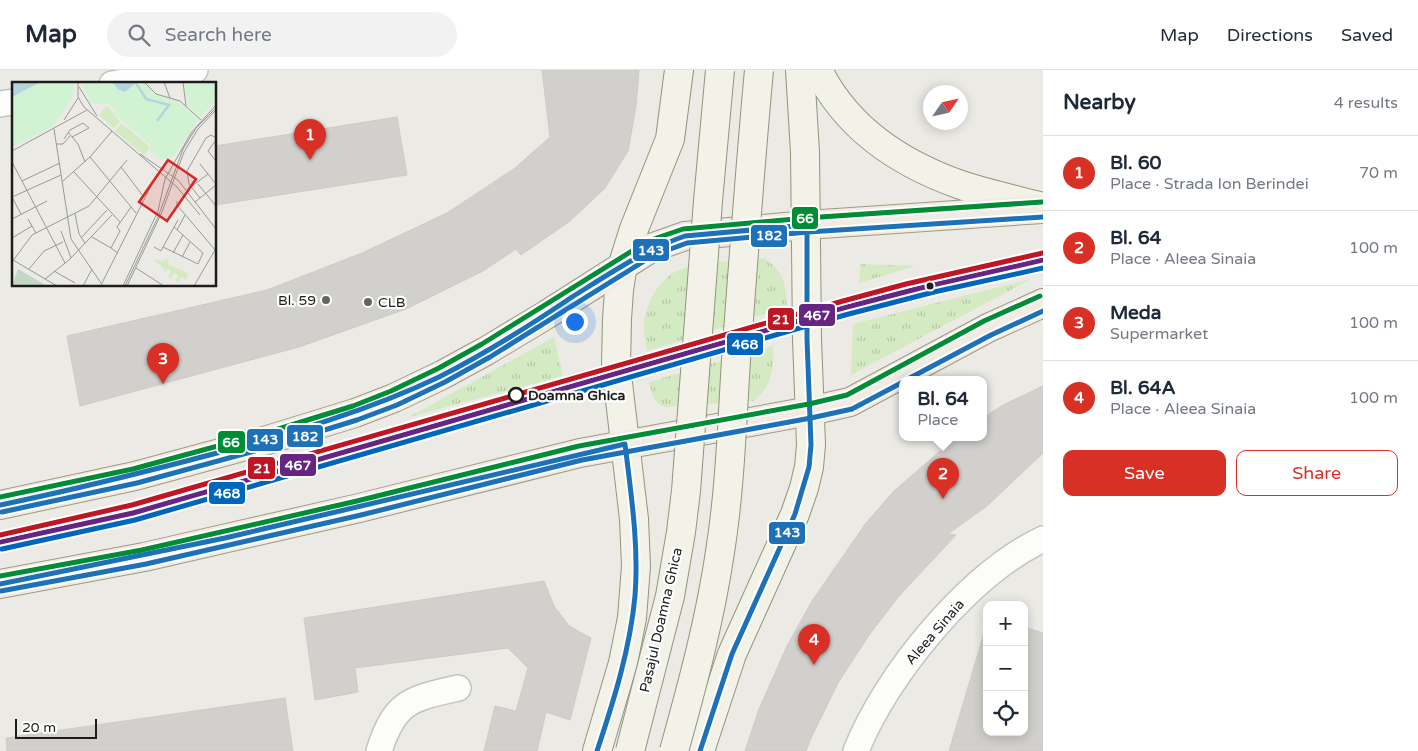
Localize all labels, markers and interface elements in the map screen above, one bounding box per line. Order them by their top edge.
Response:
search box [107,12,457,57]
text: Map [25,20,77,49]
icon: search [125,21,153,49]
text: Search here [165,24,272,46]
text: Map [1160,24,1199,46]
text: Directions [1227,24,1313,46]
text: Saved [1341,24,1393,46]
inset map [12,82,216,286]
north arrow [923,85,968,130]
text: Nearby [1063,90,1136,115]
text: 4 results [1334,93,1398,113]
pin: 1 [294,119,326,160]
text: Bl. 60 [1110,152,1162,174]
text: 1 [1074,163,1084,183]
text: 70 m [1359,163,1398,183]
text: Place · Strada Ion Berindei [1110,174,1309,194]
line badge: 66 [791,206,819,230]
text: 66 [796,210,814,227]
line badge: 182 [750,224,788,248]
text: 182 [756,227,782,244]
text: Bl. 64 [1110,227,1162,249]
line badge: 143 [632,238,670,262]
text: 2 [1074,238,1084,258]
text: 100 m [1349,238,1398,258]
text: 143 [638,242,664,259]
text: Place · Aleea Sinaia [1110,249,1256,269]
unlabelled marker [925,281,935,291]
place label: Bl. 59 [278,292,316,309]
marker: Bl. 59 [320,294,332,306]
place label: CLB [378,294,406,311]
marker: CLB [362,296,374,308]
text: Meda [1110,302,1162,324]
line badge: 467 [798,303,836,327]
line badge: 21 [767,307,795,331]
text: 467 [804,307,830,324]
your location [562,309,588,335]
text: 21 [772,311,790,328]
text: 3 [1074,313,1084,333]
text: 100 m [1349,313,1398,333]
text: Supermarket [1110,324,1208,344]
line badge: 468 [726,332,764,356]
text: 468 [732,336,758,353]
pin: 3 [147,343,179,384]
popup [899,376,987,441]
text: Bl. 64A [1110,377,1176,399]
marker: Doamna Ghica [508,387,524,403]
place label: Doamna Ghica [528,387,626,404]
text: Bl. 64 [917,388,969,410]
text: 4 [1074,388,1084,408]
text: 100 m [1349,388,1398,408]
text: Place · Aleea Sinaia [1110,399,1256,419]
text: Place [917,410,958,430]
line badge: 182 [286,424,324,448]
line badge: 143 [246,428,284,452]
text: 182 [292,428,318,445]
line badge: 66 [217,430,246,454]
text: 143 [252,431,278,448]
text: 66 [222,434,240,451]
button: Save [1063,450,1226,496]
button: Share [1236,450,1398,496]
line badge: 467 [279,453,317,477]
line badge: 21 [247,456,276,480]
text: 467 [285,457,311,474]
pin: 2 [927,458,959,499]
text: 21 [253,460,271,477]
line badge: 468 [208,481,246,505]
text: 468 [214,485,240,502]
line badge: 143 [768,521,806,545]
text: 143 [774,524,800,541]
street label: Pasajul Doamna Ghica [636,546,686,694]
street label: Aleea Sinaia [902,596,968,668]
map controls [983,601,1028,736]
button: + [983,601,1028,646]
pin: 4 [798,624,830,665]
button: − [983,646,1028,691]
button: locate [983,691,1028,736]
scale bar [15,716,98,739]
text: 20 m [22,719,56,736]

